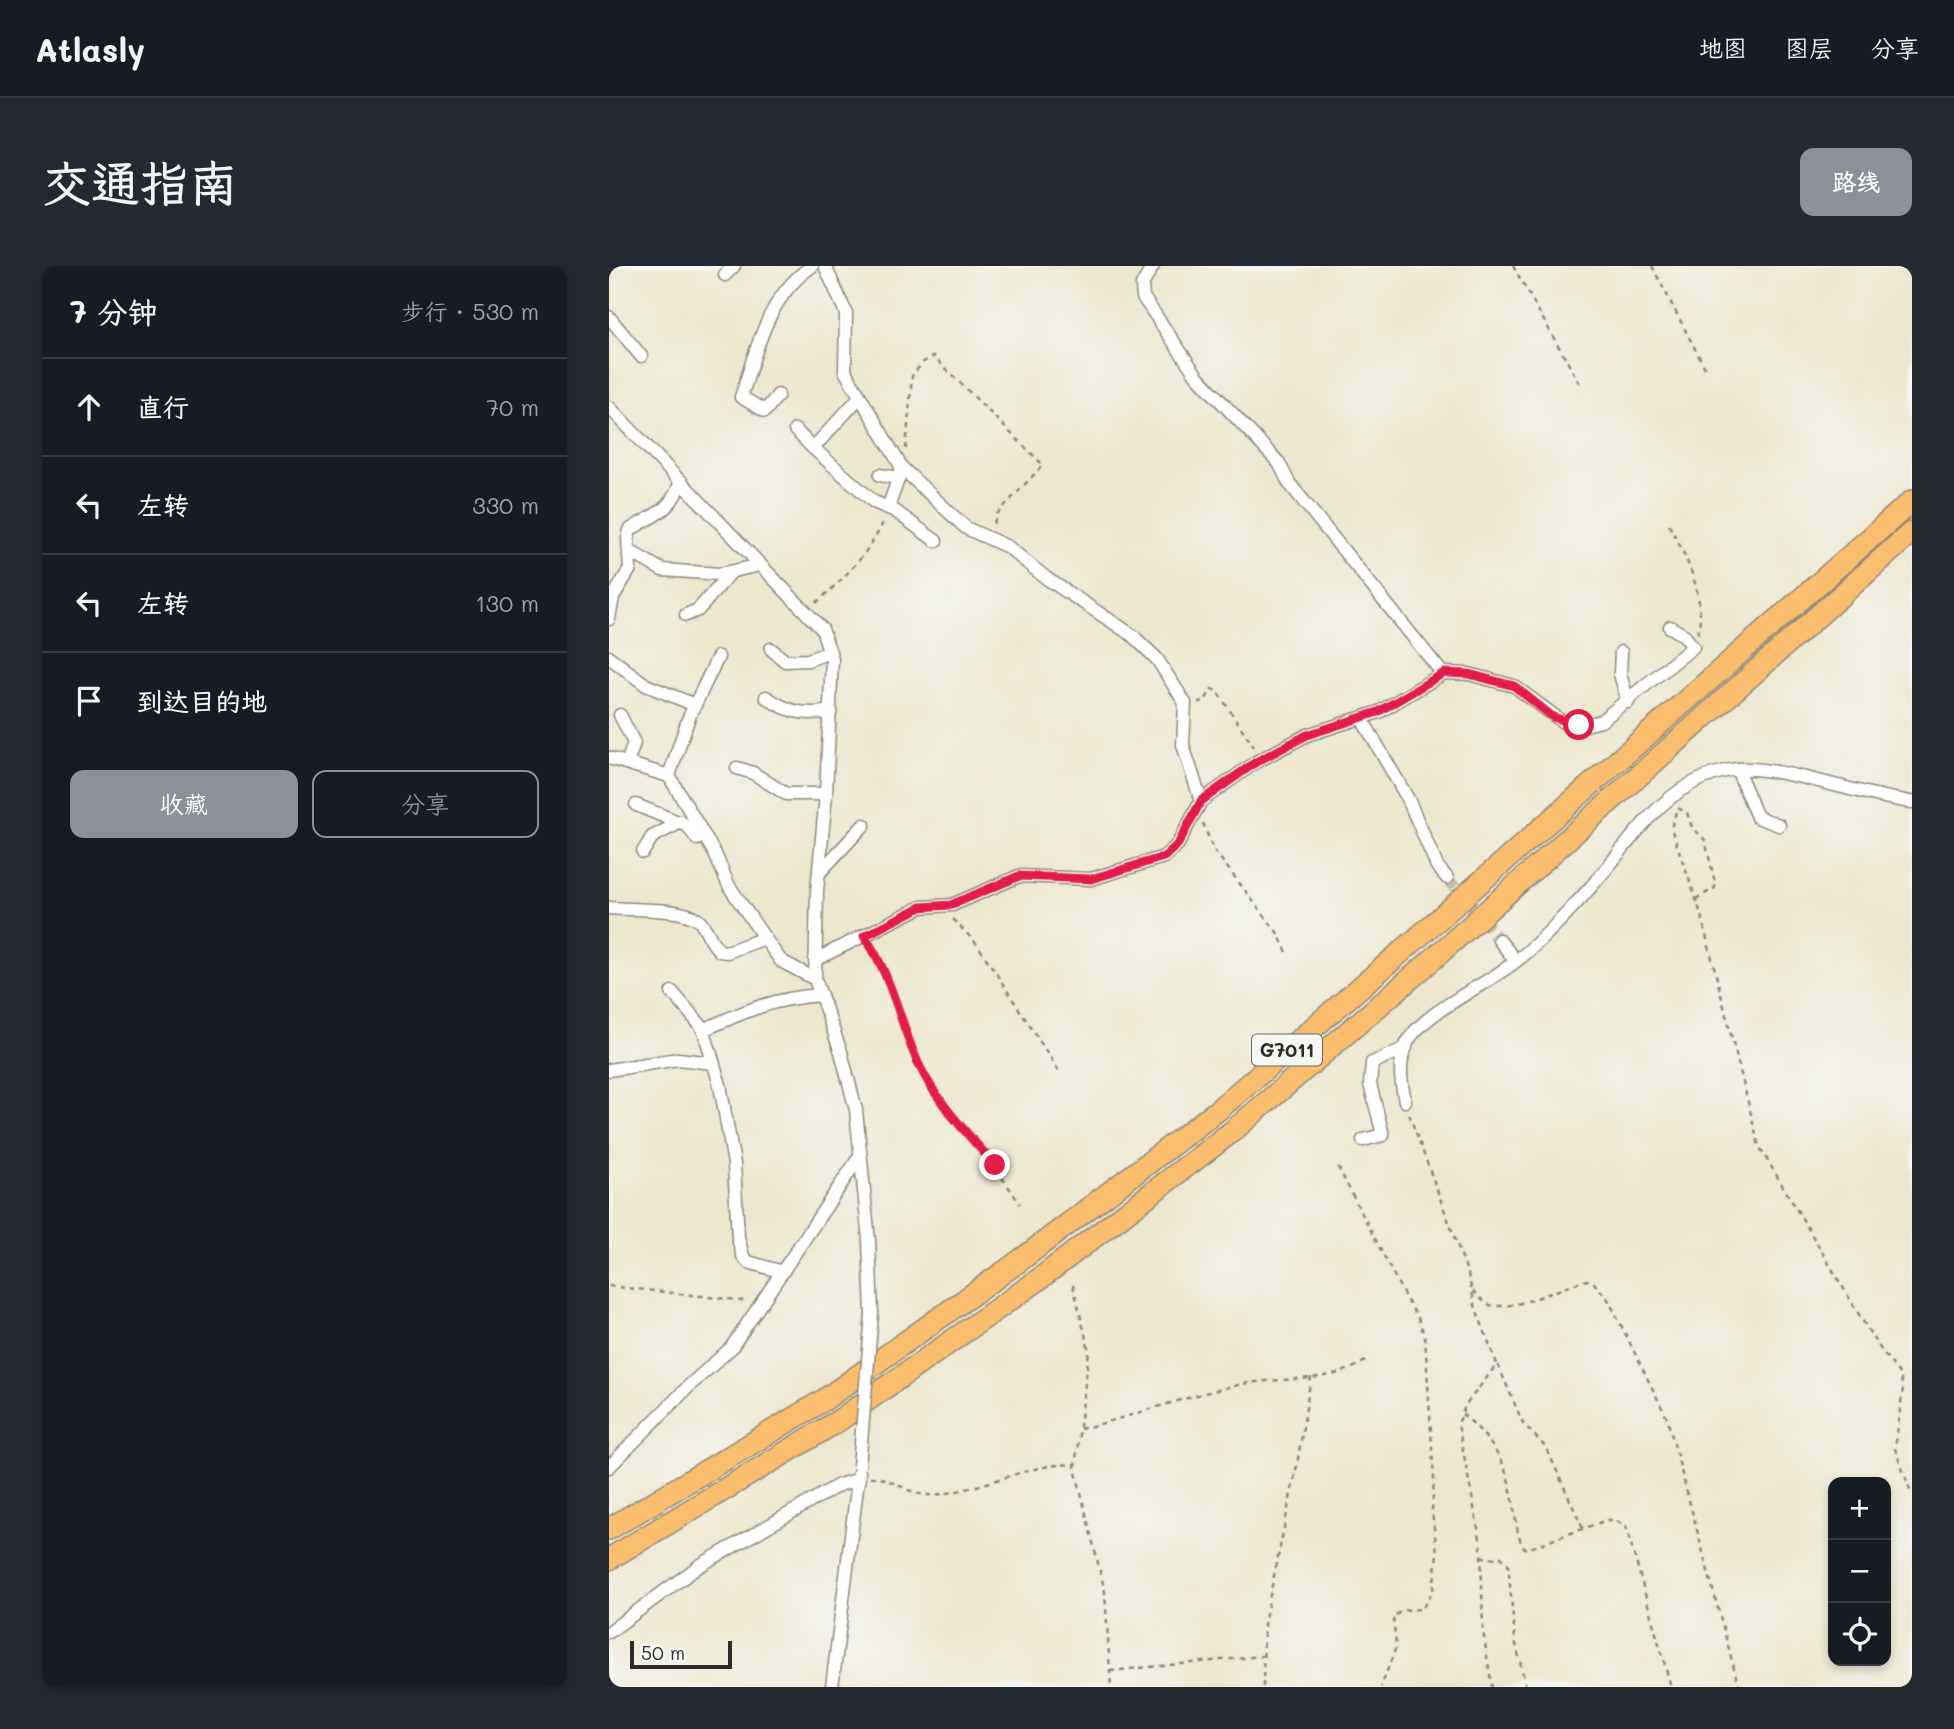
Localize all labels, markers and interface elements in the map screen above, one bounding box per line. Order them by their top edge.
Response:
text: Atlasly [35,27,145,70]
text: 地图 [1699,32,1747,63]
text: 图层 [1785,32,1833,63]
text: 分享 [1871,32,1919,63]
button: 路线 [1800,148,1912,216]
text: 交通指南 [42,150,238,213]
text: 7 分钟 [70,291,158,331]
text: 步行 · 530 m [401,296,539,326]
icon: ahead [70,388,108,426]
text: 直行 [137,390,189,424]
text: 70 m [486,392,539,422]
icon: left [70,486,108,524]
text: 左转 [137,488,189,522]
text: 330 m [472,490,539,520]
icon: left [70,584,108,622]
text: 左转 [137,586,189,620]
text: 130 m [475,588,539,618]
icon: arrive [70,682,108,720]
text: 到达目的地 [137,684,267,718]
route start [1563,709,1594,740]
button: 收藏 [70,770,298,838]
button: 分享 [312,770,539,838]
road number: G7011 [1252,1034,1322,1066]
route end [979,1149,1010,1180]
map controls [1828,1477,1891,1666]
button: + [1828,1477,1891,1540]
button: − [1828,1540,1891,1603]
button: locate [1828,1603,1891,1666]
scale bar [630,1638,731,1670]
text: 50 m [641,1640,685,1665]

